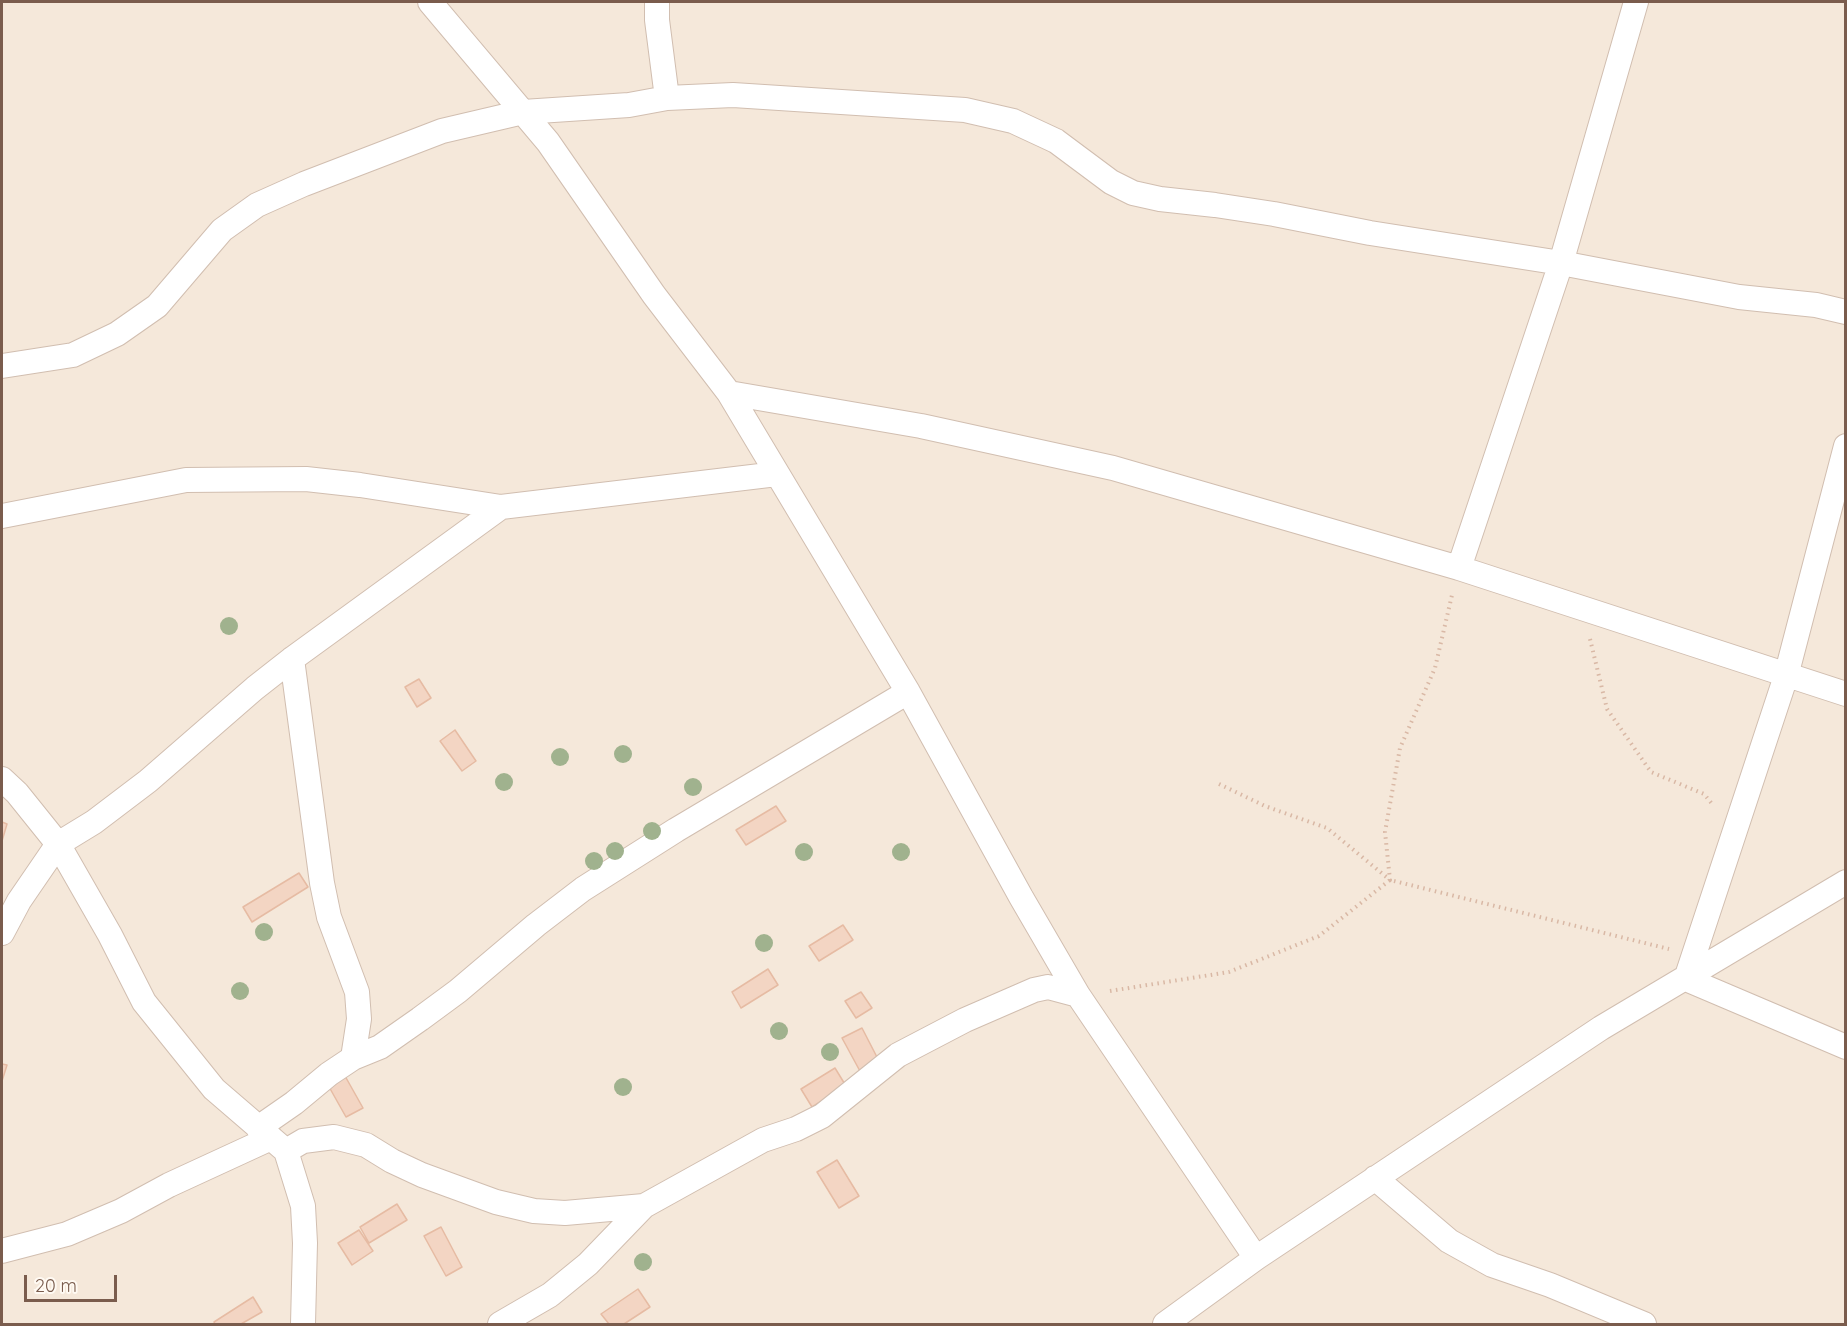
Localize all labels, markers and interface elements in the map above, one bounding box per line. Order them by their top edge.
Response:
scale bar [27,1263,120,1301]
text: 20 m [35,1274,77,1297]

